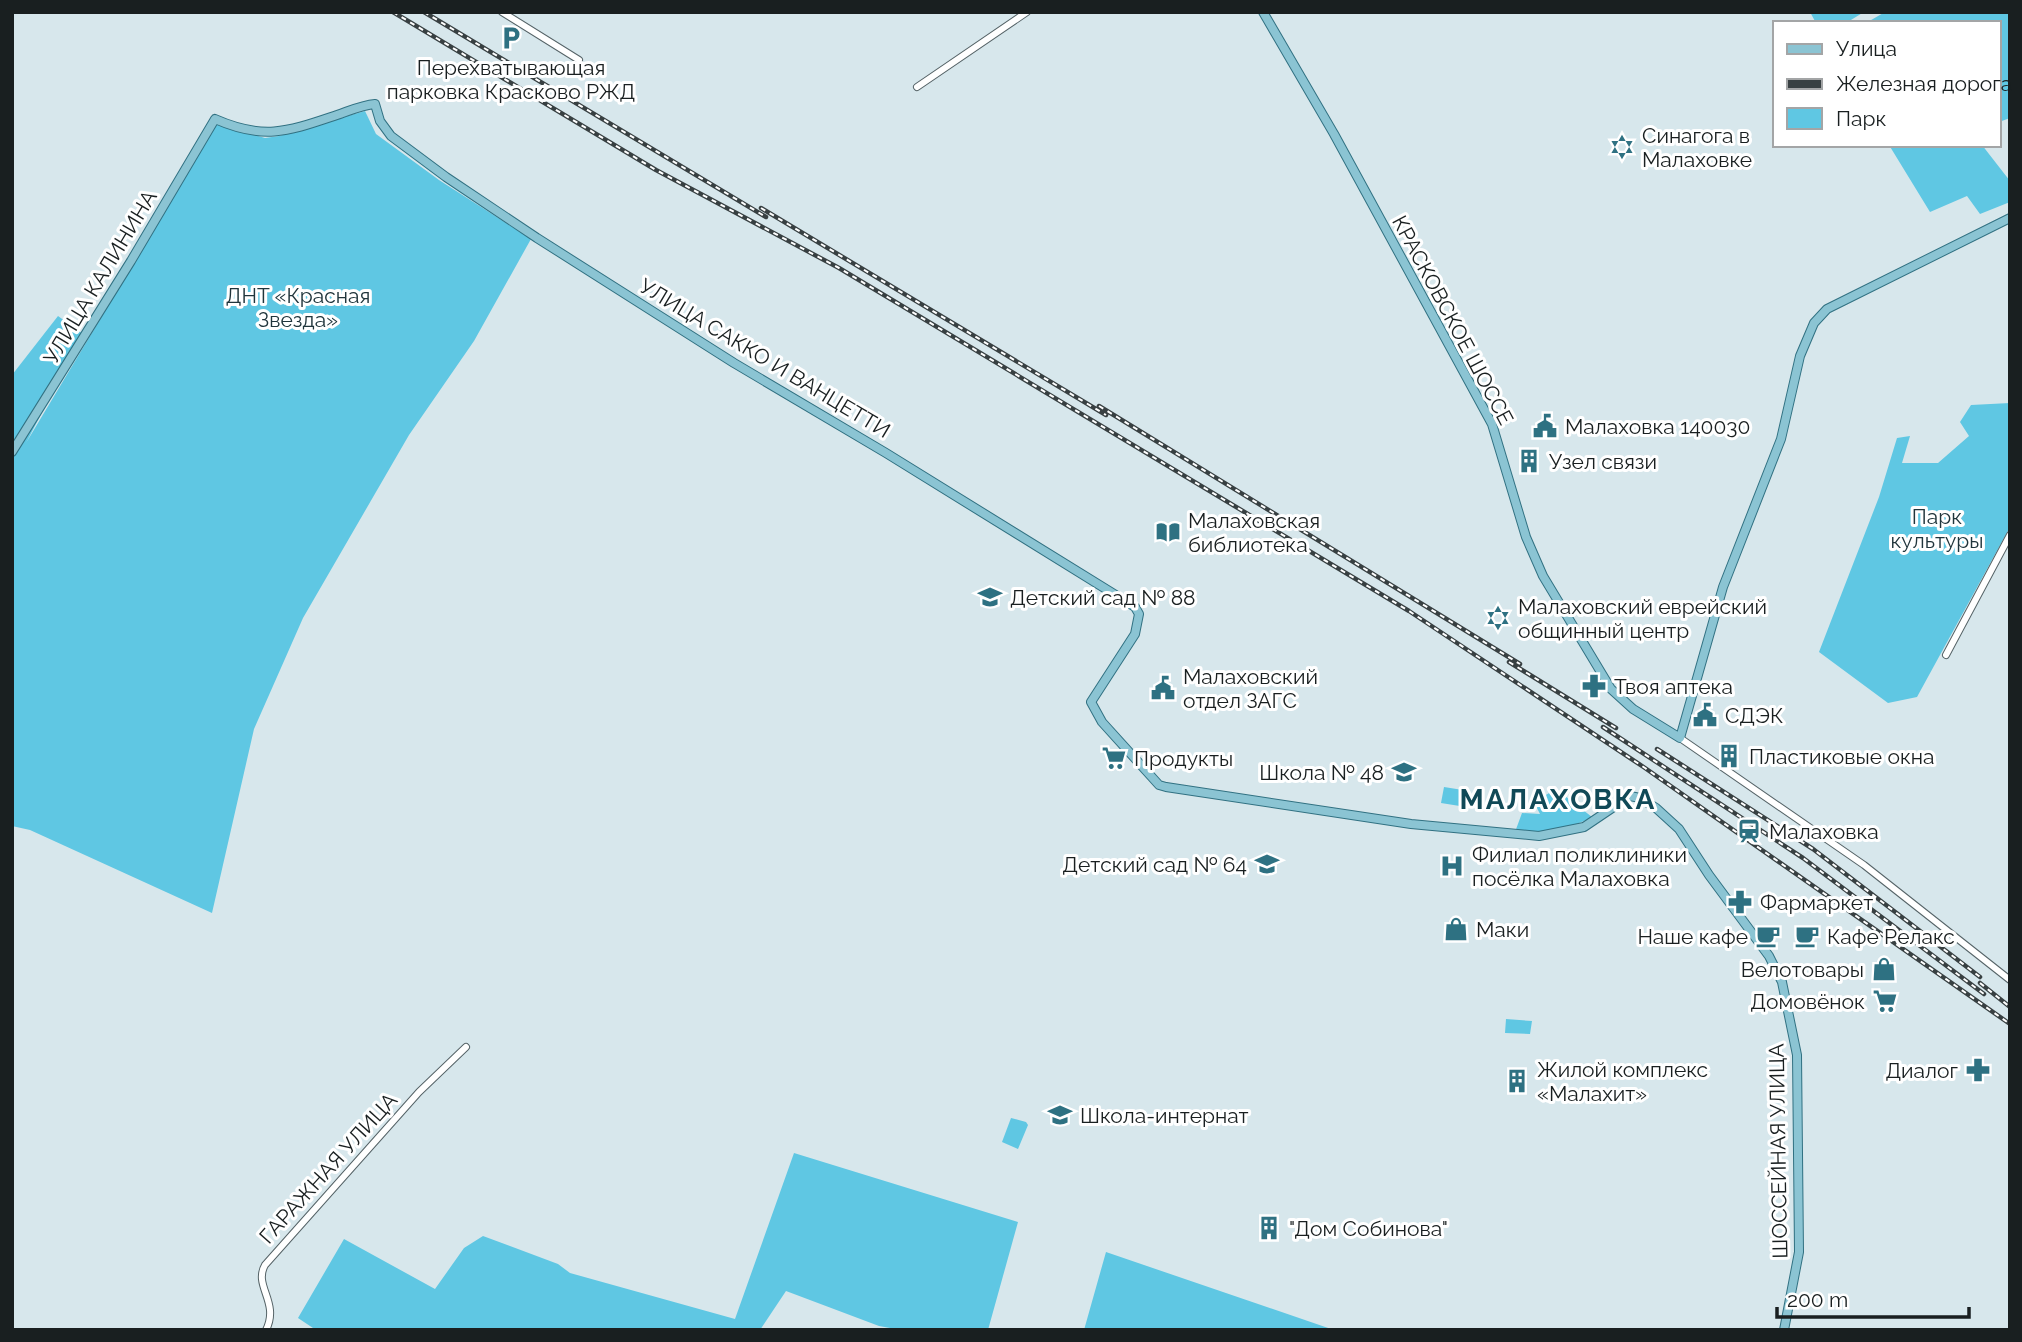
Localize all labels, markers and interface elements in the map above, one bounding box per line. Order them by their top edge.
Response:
legend [1773,21,2001,147]
parking icon: Перехватывающая парковка Красково РЖД [497,24,525,52]
text: Улица [1836,36,1897,61]
place label: Перехватывающая парковка Красково РЖД [387,55,635,104]
text: Железная дорога [1836,71,2012,96]
text: Парк [1836,106,1886,131]
place label: Синагога в Малаховке [1642,123,1752,172]
synagogue icon: Синагога в Малаховке [1608,133,1636,161]
street label: УЛИЦА КАЛИНИНА [38,186,162,368]
street label: КРАСКОВСКОЕ ШОССЕ [1387,211,1519,429]
street label: УЛИЦА САККО И ВАНЦЕТТИ [635,273,895,443]
park label: ДНТ «Красная Звезда» [226,283,370,332]
public building icon: Малаховка 140030 [1531,412,1559,440]
place label: Малаховка 140030 [1565,414,1750,439]
building icon: Узел связи [1515,447,1543,475]
place label: Узел связи [1549,449,1657,474]
park label: Парк культуры [1890,504,1984,553]
place label: Малаховская библиотека [1188,508,1320,557]
library icon: Малаховская библиотека [1154,518,1182,546]
school or university icon: Детский сад № 88 [976,583,1004,611]
place label: Детский сад № 88 [1010,585,1196,610]
place label: Малаховский еврейский общинный центр [1518,594,1767,643]
synagogue icon: Малаховский еврейский общинный центр [1484,604,1512,632]
place label: Малаховский отдел ЗАГС [1183,664,1318,713]
pharmacy icon: Твоя аптека [1580,672,1608,700]
public building icon: Малаховский отдел ЗАГС [1149,674,1177,702]
place label: Твоя аптека [1614,674,1733,699]
public building icon: СДЭК [1691,701,1719,729]
place label: СДЭК [1725,703,1783,728]
building icon: Пластиковые окна [1715,742,1743,770]
supermarket icon: Продукты [1100,744,1128,772]
place label: Пластиковые окна [1749,744,1935,769]
place label: Продукты [1134,746,1233,771]
school or university icon: Школа № 48 [1390,758,1418,786]
place label: Школа № 48 [1259,760,1384,785]
district label: МАЛАХОВКА [1460,783,1656,816]
station icon: Малаховка [1735,817,1763,845]
place label: Малаховка [1769,819,1879,844]
place label: Филиал поликлиники посёлка Малаховка [1472,842,1687,891]
school or university icon: Детский сад № 64 [1253,850,1281,878]
place label: Детский сад № 64 [1062,852,1247,877]
hospital icon: Филиал поликлиники посёлка Малаховка [1438,852,1466,880]
pharmacy icon: Фармаркет [1726,888,1754,916]
place label: Фармаркет [1760,890,1873,915]
shop icon: Маки [1442,915,1470,943]
place label: Маки [1476,917,1529,942]
cafe icon: Наше кафе [1754,922,1782,950]
cafe icon: Кафе Релакс [1793,922,1821,950]
place label: Наше кафе [1637,924,1748,949]
place label: Кафе Релакс [1827,924,1955,949]
shop icon: Велотовары [1870,955,1898,983]
place label: Велотовары [1741,957,1864,982]
supermarket icon: Домовёнок [1871,987,1899,1015]
place label: Домовёнок [1750,989,1865,1014]
street label: ШОССЕЙНАЯ УЛИЦА [1764,1043,1792,1259]
pharmacy icon: Диалог [1964,1056,1992,1084]
place label: Жилой комплекс «Малахит» [1537,1057,1708,1106]
place label: Диалог [1885,1058,1958,1083]
building icon: Жилой комплекс «Малахит» [1503,1067,1531,1095]
street label: ГАРАЖНАЯ УЛИЦА [254,1088,402,1248]
school or university icon: Школа-интернат [1046,1101,1074,1129]
place label: Школа-интернат [1080,1103,1249,1128]
building icon: "Дом Собинова" [1255,1214,1283,1242]
place label: "Дом Собинова" [1289,1216,1448,1241]
scale bar [1777,1276,1969,1320]
text: 200 m [1787,1287,1848,1312]

